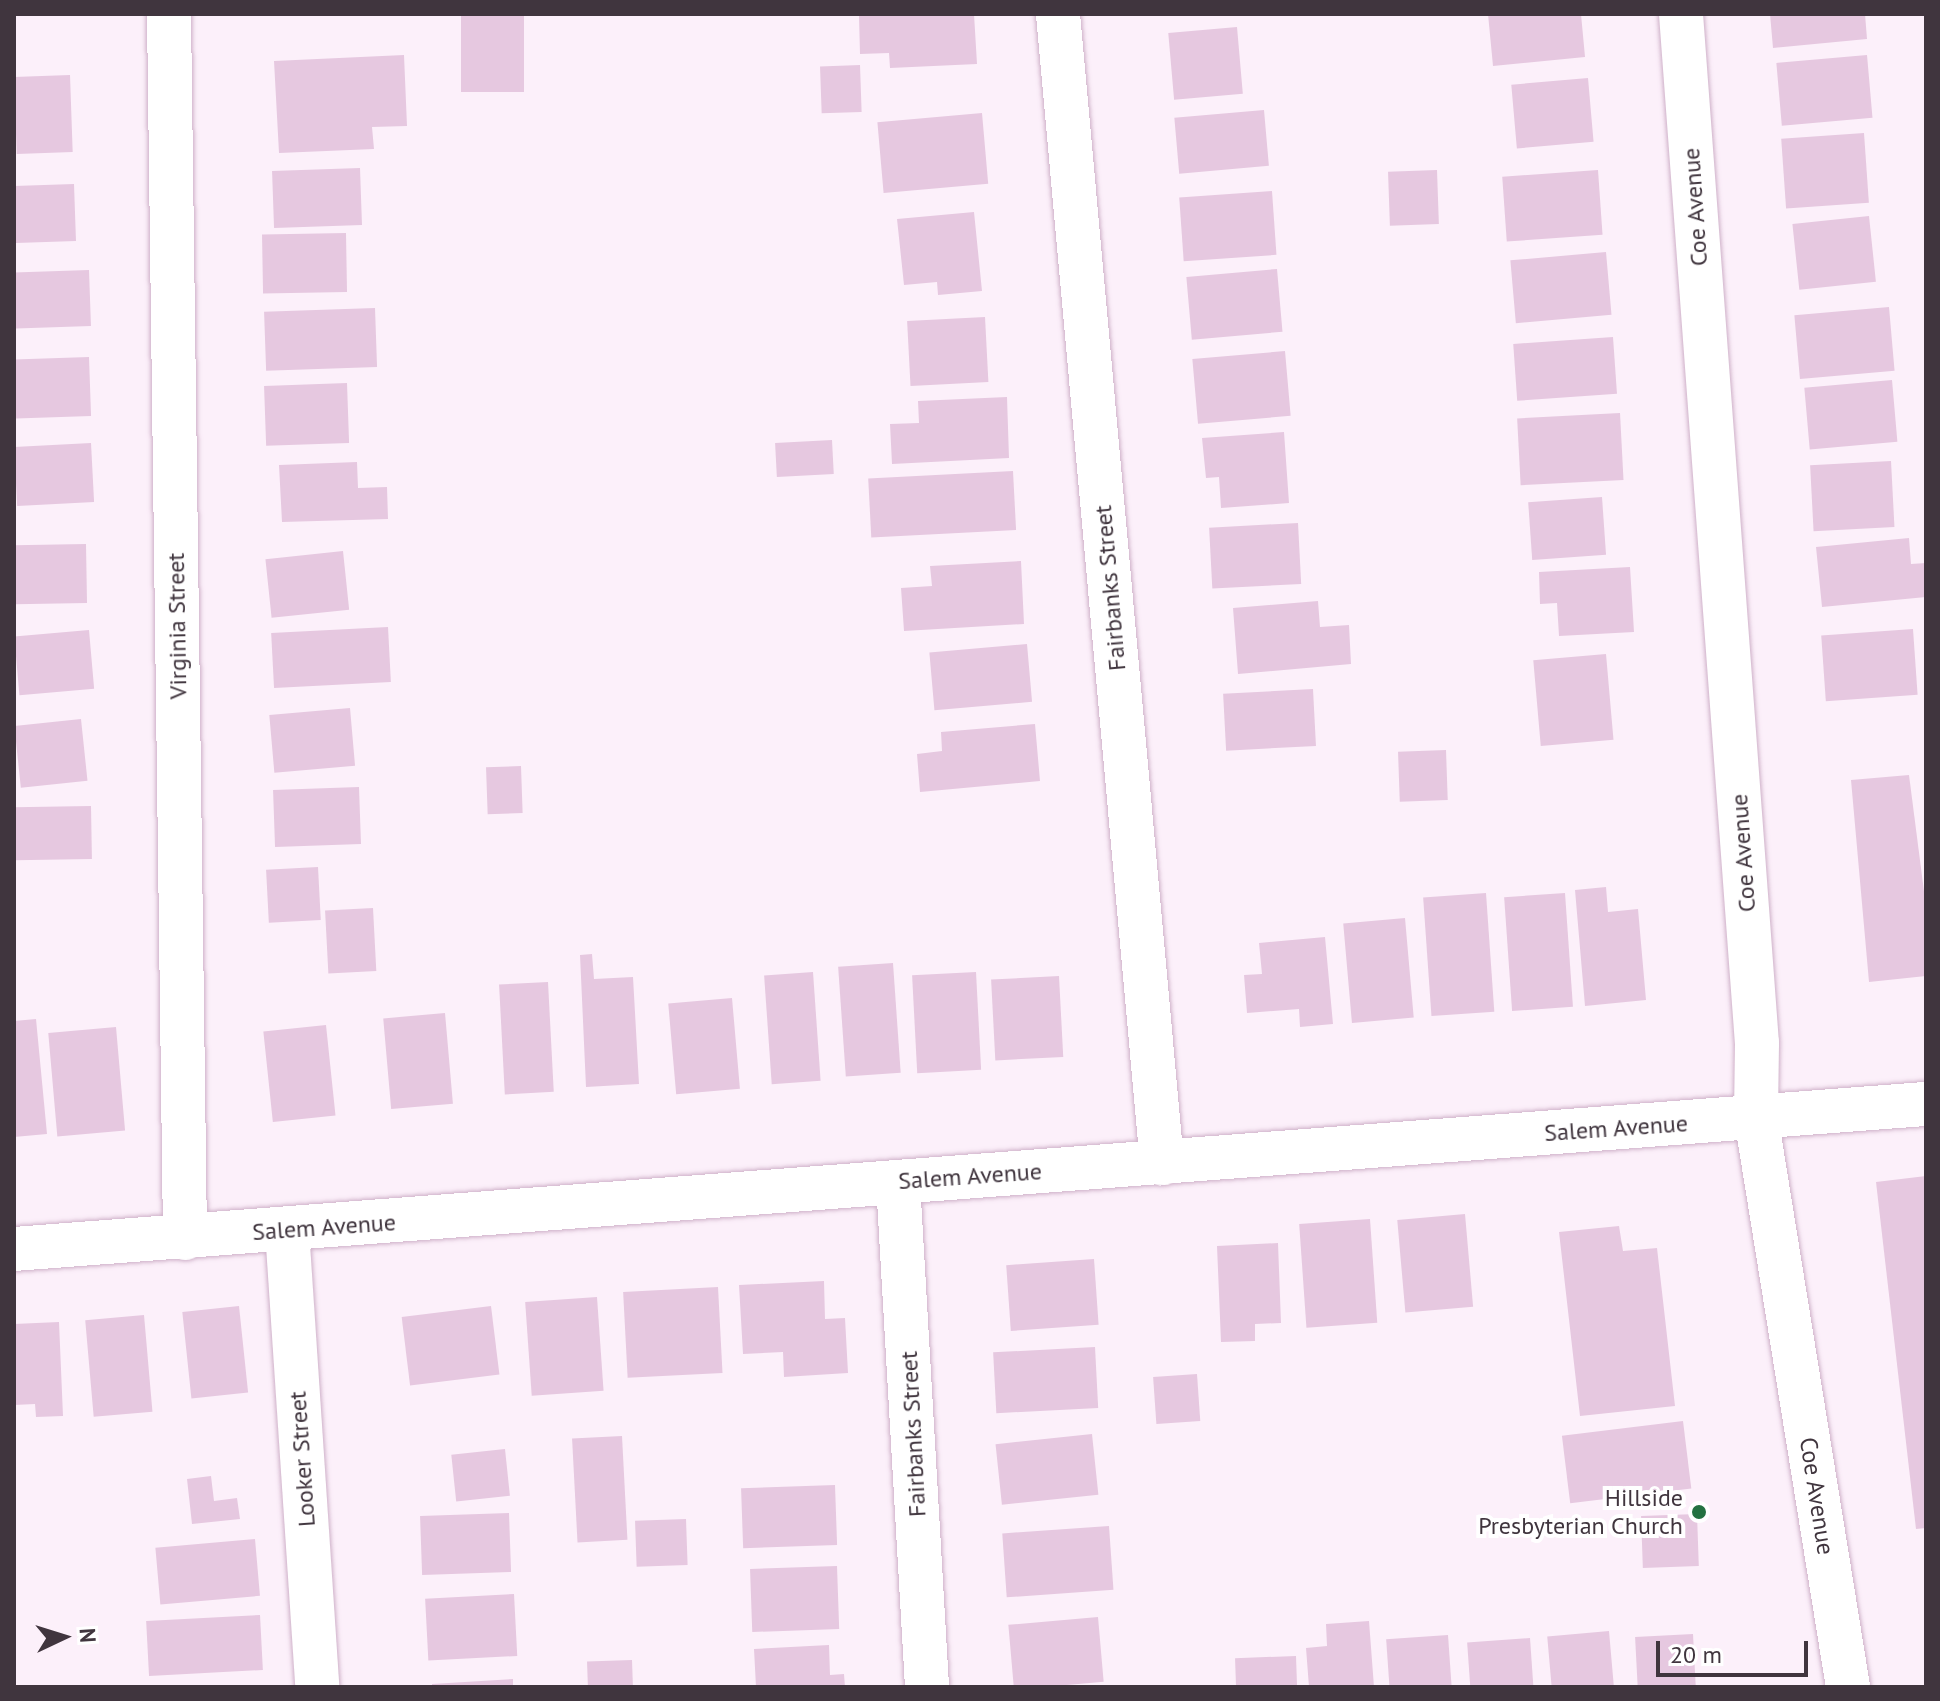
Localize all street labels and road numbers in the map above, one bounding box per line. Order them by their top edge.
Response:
street label: Coe Avenue [1676,147,1714,267]
street label: Fairbanks Street [1088,504,1132,672]
street label: Virginia Street [161,552,193,700]
street label: Coe Avenue [1724,793,1762,913]
street label: Salem Avenue [1543,1109,1689,1147]
street label: Salem Avenue [897,1157,1043,1195]
street label: Salem Avenue [251,1208,397,1246]
street label: Fairbanks Street [894,1350,932,1518]
street label: Looker Street [283,1390,321,1528]
street label: Coe Avenue [1793,1435,1841,1557]

